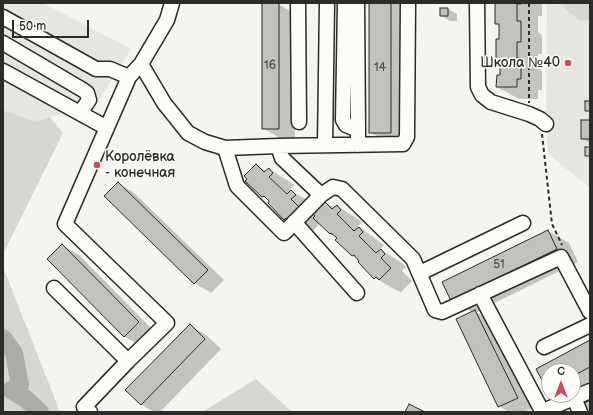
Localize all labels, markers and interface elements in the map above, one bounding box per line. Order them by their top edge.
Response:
scale bar [14,12,91,38]
text: 50 m [19,19,46,34]
place label: Школа №40 [480,55,560,71]
marker: Школа №40 [563,58,573,68]
house number: 16 [264,59,276,73]
house number: 14 [374,61,386,75]
place label: Королёвка - конечная [105,149,175,182]
marker: Королёвка - конечная [92,160,102,170]
house number: 51 [493,258,505,272]
north arrow [541,363,581,403]
text: С [557,365,565,378]

